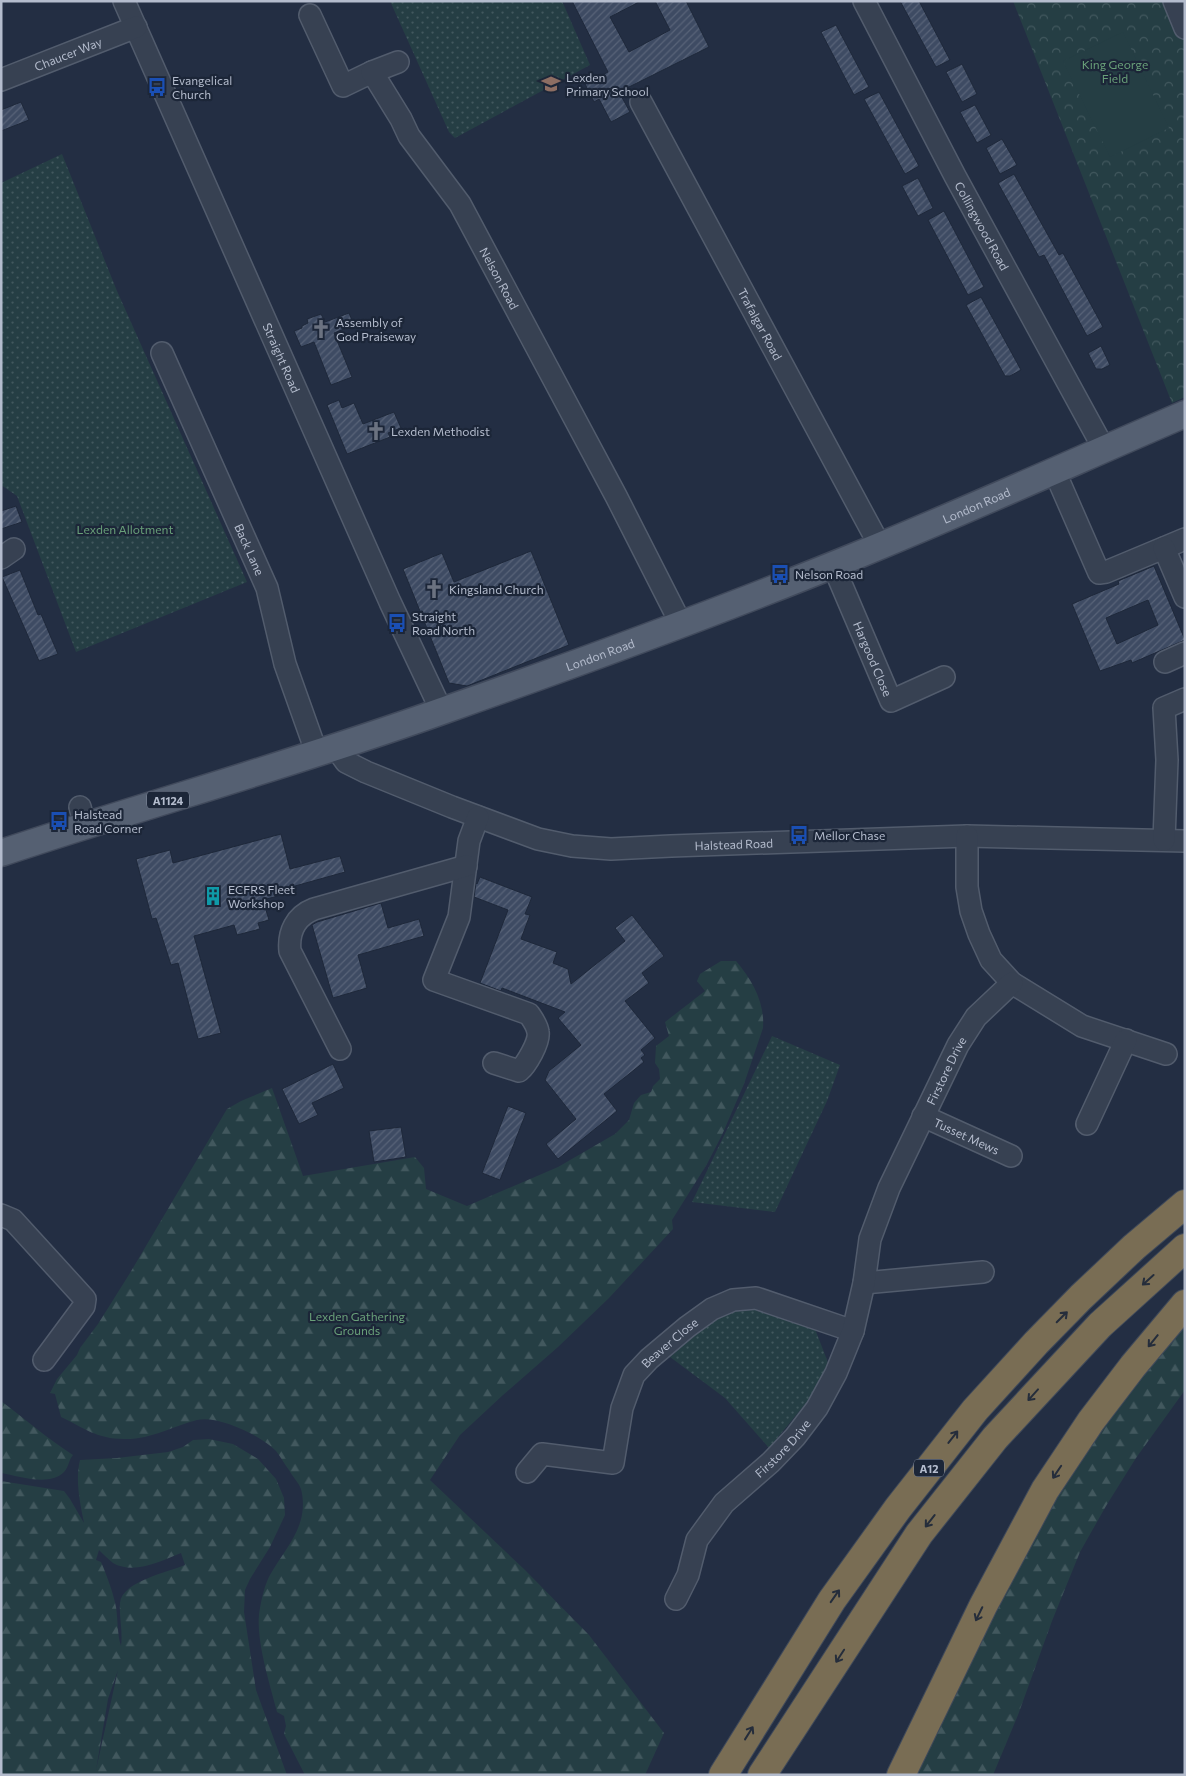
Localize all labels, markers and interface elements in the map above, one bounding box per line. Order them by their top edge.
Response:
street label: Chaucer Way [32,34,104,73]
park label: King George Field [1082,57,1148,85]
place label: Lexden Primary School [566,70,649,98]
place label: Evangelical Church [172,73,232,101]
school or university icon: Lexden Primary School [540,73,562,95]
bus stop icon: Evangelical Church [146,76,168,98]
street label: Collingwood Road [952,179,1012,273]
street label: Nelson Road [477,245,522,312]
street label: Trafalgar Road [735,286,785,362]
place label: Assembly of God Praiseway [336,315,416,343]
church icon: Assembly of God Praiseway [310,318,332,340]
street label: Straight Road [260,321,303,395]
church icon: Lexden Methodist [365,420,387,442]
place label: Lexden Methodist [391,424,490,438]
street label: London Road [940,484,1012,526]
street label: Back Lane [232,521,267,577]
park label: Lexden Allotment [77,522,173,536]
bus stop icon: Nelson Road [769,563,791,585]
place label: Nelson Road [795,567,863,581]
church icon: Kingsland Church [423,578,445,600]
place label: Kingsland Church [449,582,544,596]
place label: Straight Road North [412,609,475,637]
bus stop icon: Straight Road North [386,612,408,634]
street label: Hargood Close [851,619,895,698]
street label: London Road [564,635,636,674]
road number: A1124 [147,792,189,808]
place label: Halstead Road Corner [74,807,143,835]
bus stop icon: Halstead Road Corner [48,810,70,832]
bus stop icon: Mellor Chase [788,824,810,846]
place label: Mellor Chase [814,828,885,842]
street label: Halstead Road [694,836,773,852]
place label: ECFRS Fleet Workshop [228,882,295,910]
building icon: ECFRS Fleet Workshop [202,885,224,907]
street label: Firstore Drive [923,1034,969,1107]
street label: Tusset Mews [932,1115,1002,1157]
one-way arrow [1141,1274,1154,1286]
park label: Lexden Gathering Grounds [309,1309,406,1337]
one-way arrow [1056,1310,1068,1323]
street label: Beaver Close [638,1315,700,1370]
one-way arrow [1148,1334,1159,1347]
one-way arrow [1028,1389,1039,1402]
street label: Firstore Drive [752,1417,813,1480]
one-way arrow [948,1431,959,1444]
road number: A12 [914,1460,944,1476]
one-way arrow [1052,1465,1062,1479]
one-way arrow [925,1514,935,1528]
one-way arrow [830,1589,840,1603]
one-way arrow [973,1607,983,1622]
one-way arrow [834,1648,844,1662]
one-way arrow [744,1727,754,1741]

